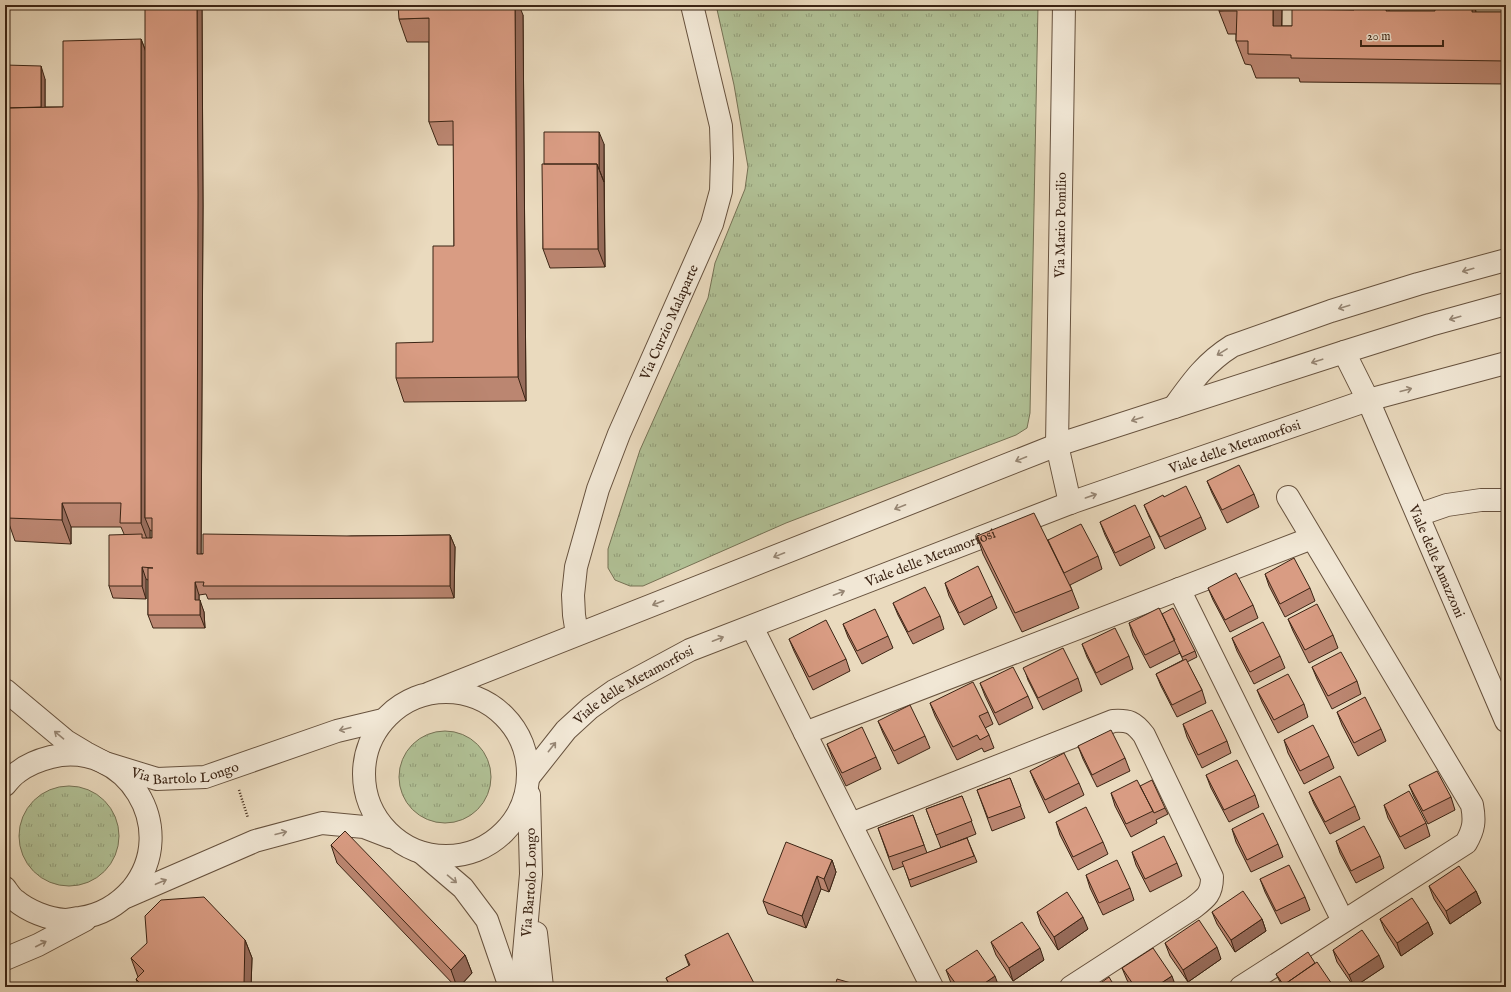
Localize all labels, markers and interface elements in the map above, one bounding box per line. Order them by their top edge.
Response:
scale bar [1361,22,1443,48]
text: 20 m [1367,29,1390,44]
street label: Via Mario Pomilio [1051,172,1071,279]
street label: Via Curzio Malaparte [636,261,703,384]
one-way arrow [1462,267,1475,274]
one-way arrow [1338,304,1351,311]
one-way arrow [1449,315,1462,323]
one-way arrow [1217,348,1228,356]
one-way arrow [1311,358,1324,365]
one-way arrow [1399,386,1412,393]
one-way arrow [1131,416,1144,423]
street label: Viale delle Metamorfosi [1166,416,1303,479]
one-way arrow [1016,456,1028,463]
one-way arrow [1085,491,1097,499]
street label: Viale delle Amazzoni [1404,501,1469,621]
one-way arrow [895,504,907,511]
street label: Viale delle Metamorfosi [862,525,998,592]
one-way arrow [774,552,786,559]
one-way arrow [833,588,845,596]
one-way arrow [653,599,665,607]
one-way arrow [712,635,724,643]
street label: Viale delle Metamorfosi [569,642,696,730]
one-way arrow [339,726,352,733]
one-way arrow [54,731,65,740]
one-way arrow [548,741,557,752]
street label: Via Bartolo Longo [128,758,242,789]
street label: Via Bartolo Longo [517,827,541,939]
one-way arrow [275,829,288,837]
one-way arrow [447,874,457,883]
one-way arrow [154,877,166,885]
one-way arrow [34,939,46,947]

